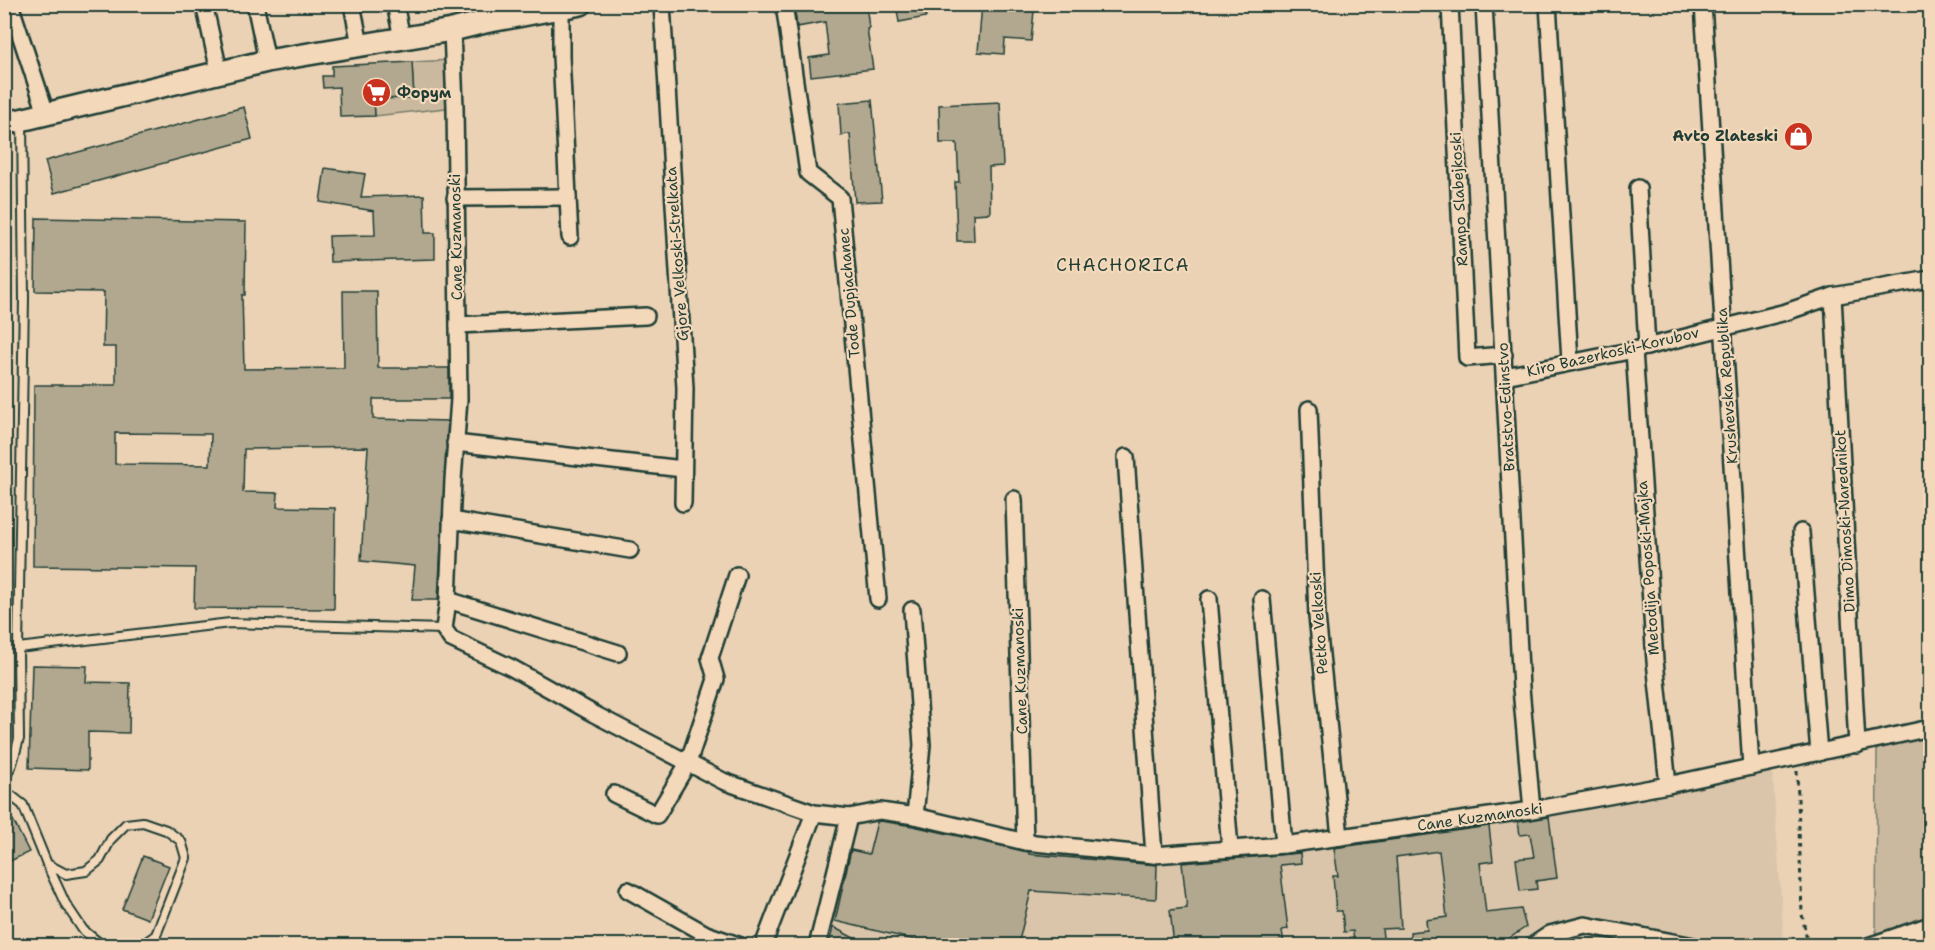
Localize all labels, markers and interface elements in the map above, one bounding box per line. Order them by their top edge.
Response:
supermarket icon: Форум [360,77,392,109]
place label: Форум [397,83,452,103]
shop icon: Avto Zlateski [1783,120,1815,152]
place label: Avto Zlateski [1673,126,1778,146]
street label: Rampo Slabejkoski [1445,131,1473,267]
street label: Gjore Velkoski-Strelkata [661,165,693,342]
street label: Cane Kuzmanoski [445,173,467,301]
street label: Tode Dupjachanec [833,227,865,359]
district label: CHACHORICA [1056,253,1190,277]
street label: Krushevska Republika [1712,306,1742,465]
street label: Kiro Bazerkoski-Korubov [1525,322,1701,382]
street label: Bratstvo-Edinstvo [1493,342,1519,472]
street label: Dimo Dimoski-Narednikot [1830,429,1860,613]
street label: Metodija Poposki-Majka [1632,479,1664,656]
street label: Petko Velkoski [1305,571,1333,675]
street label: Cane Kuzmanoski [1008,607,1032,735]
street label: Cane Kuzmanoski [1416,798,1544,836]

